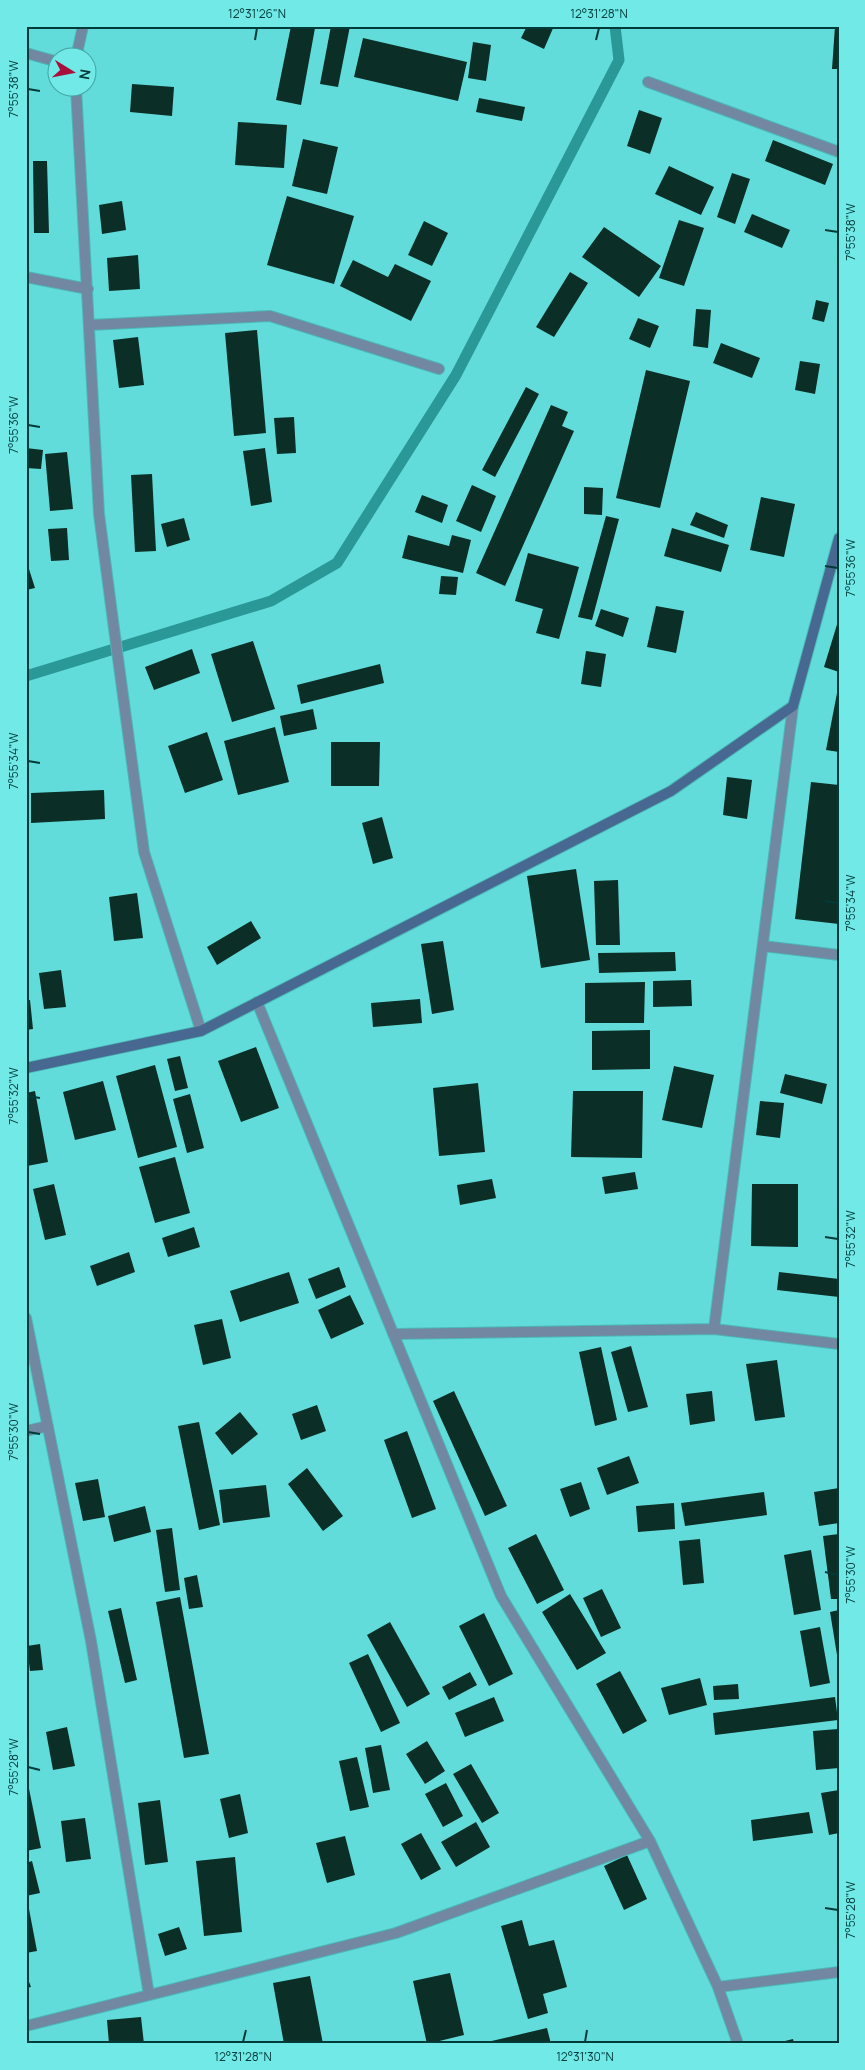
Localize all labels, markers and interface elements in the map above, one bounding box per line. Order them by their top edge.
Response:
text: 12°31'26"N [228,5,286,22]
text: 12°31'28"N [570,5,628,22]
north arrow [48,48,98,98]
text: 7°55'38"W [5,60,22,118]
text: N [75,68,96,81]
text: 7°55'38"W [842,203,859,261]
text: 7°55'36"W [5,395,22,454]
text: 7°55'36"W [842,538,859,597]
text: 7°55'34"W [5,732,22,790]
text: 7°55'34"W [842,874,859,932]
text: 7°55'32"W [5,1067,22,1125]
text: 7°55'32"W [842,1210,859,1268]
text: 7°55'30"W [5,1402,22,1461]
text: 7°55'30"W [842,1545,859,1604]
text: 7°55'28"W [5,1737,22,1796]
text: 7°55'28"W [842,1880,859,1939]
text: 12°31'28"N [214,2048,272,2065]
text: 12°31'30"N [556,2048,614,2065]

